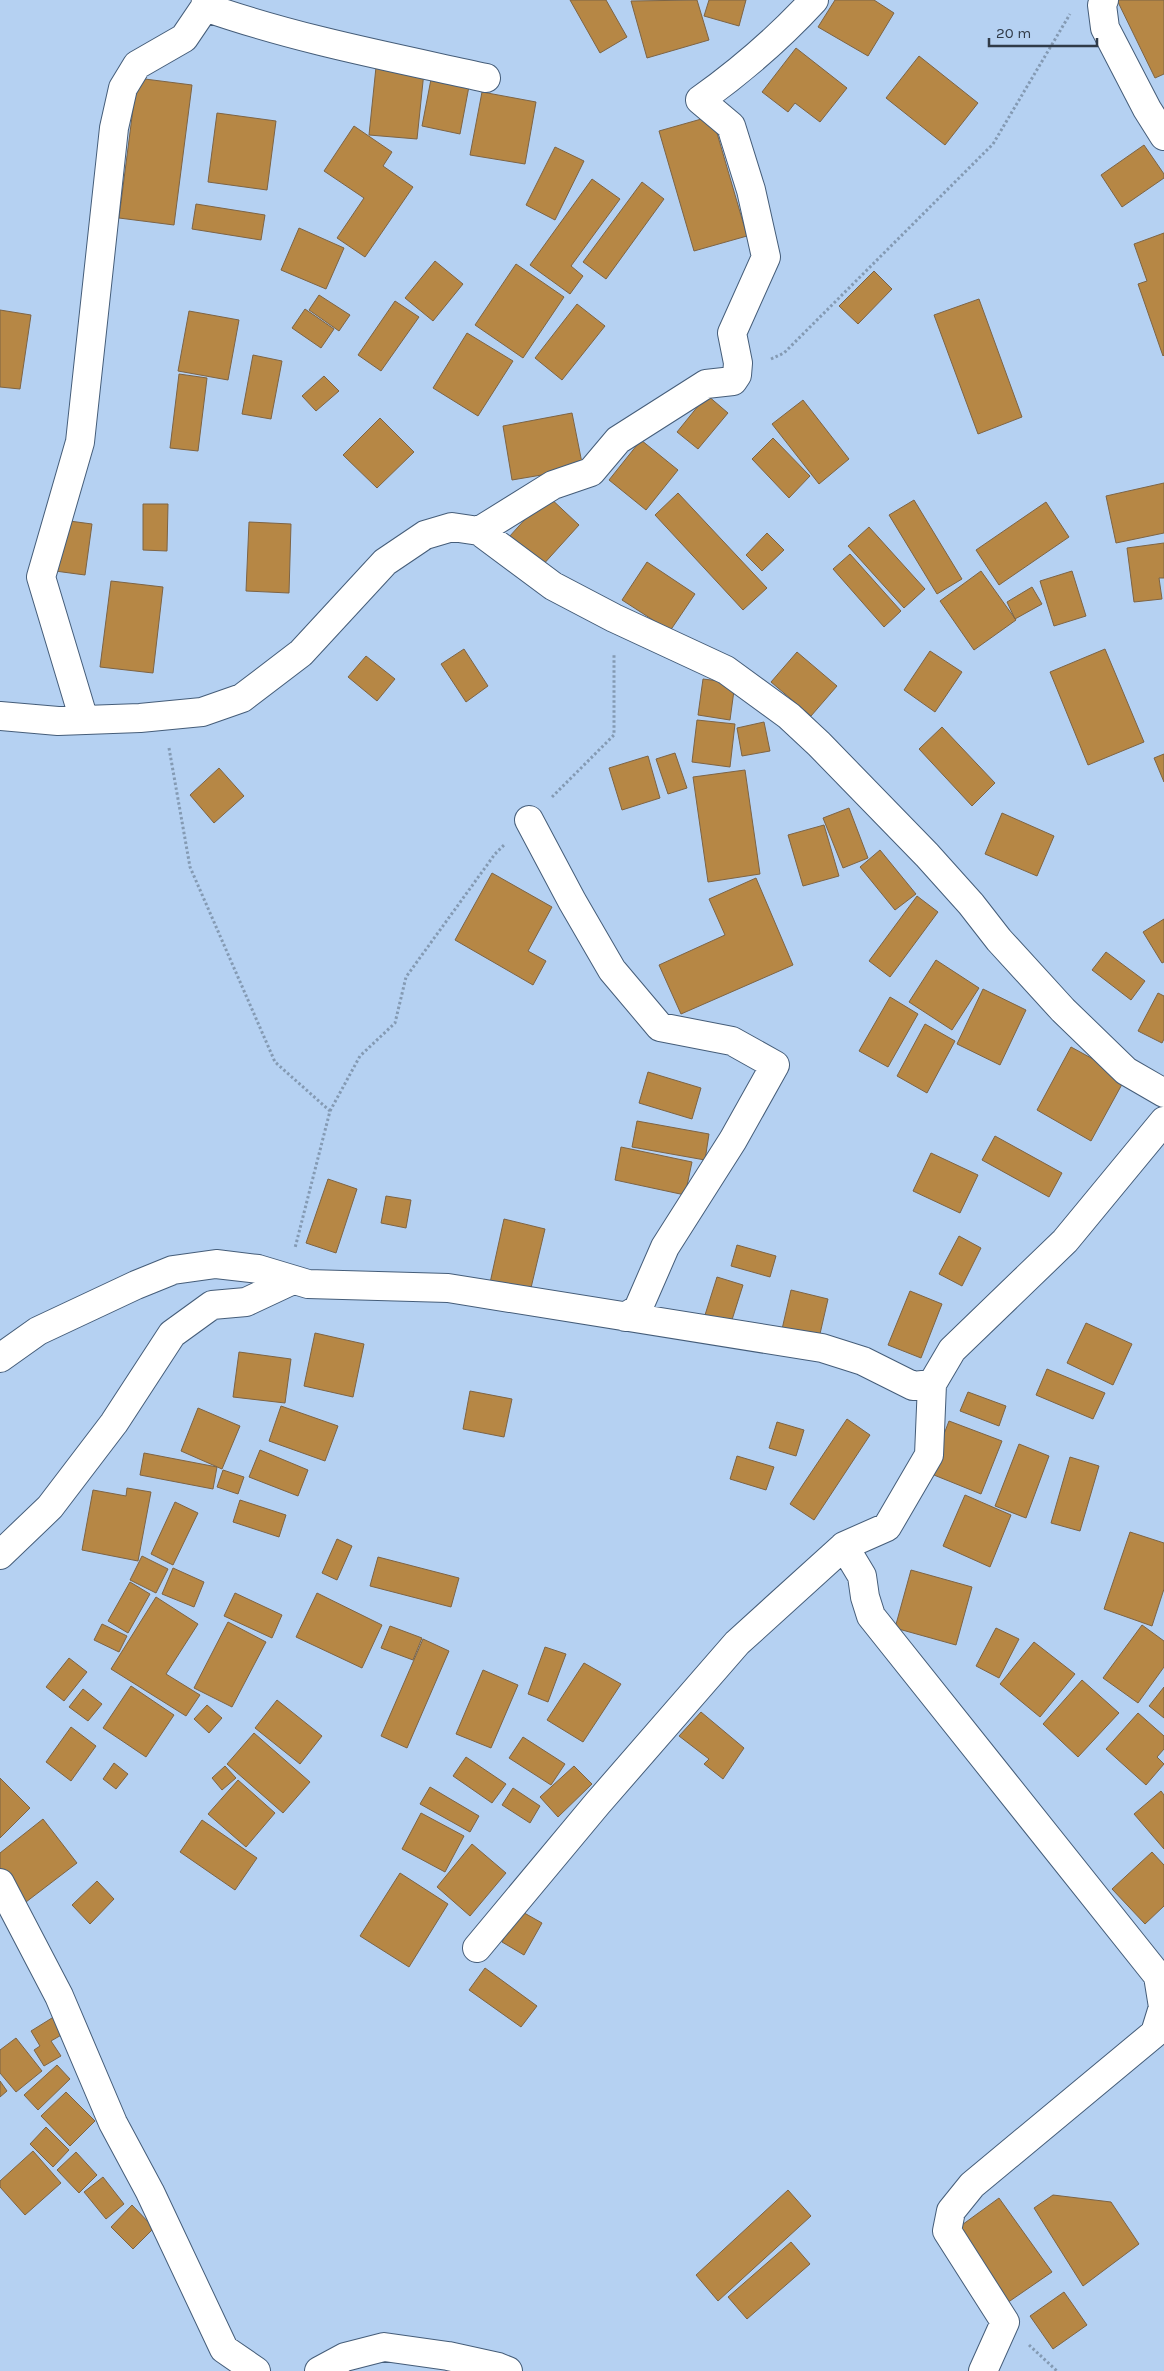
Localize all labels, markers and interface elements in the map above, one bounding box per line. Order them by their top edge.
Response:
scale bar [989,15,1096,47]
text: 20 m [996,24,1031,42]

